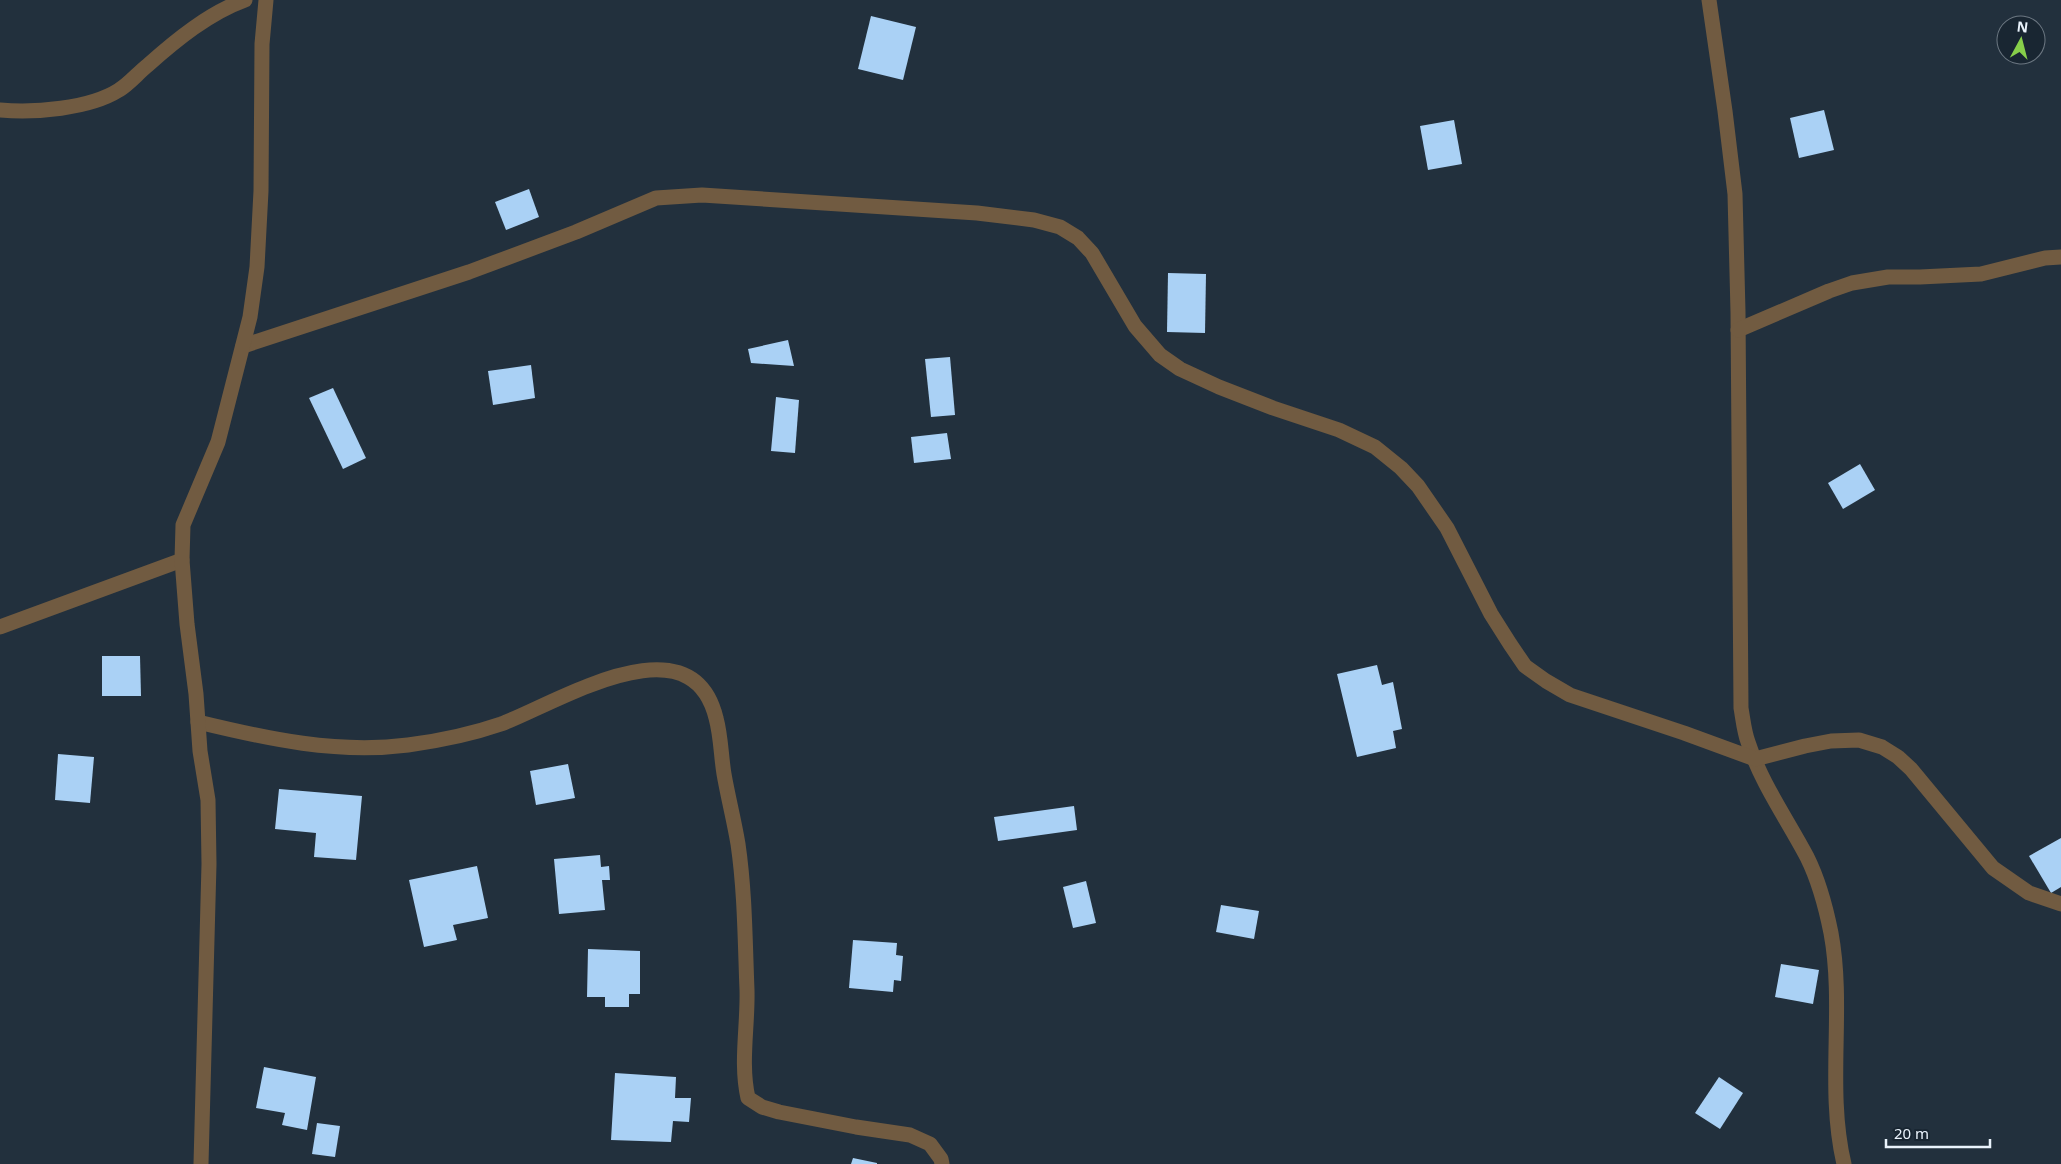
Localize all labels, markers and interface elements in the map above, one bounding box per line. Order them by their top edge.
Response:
north arrow [1996,15,2046,65]
text: N [2016,16,2029,37]
scale bar [1886,1116,1990,1148]
text: 20 m [1894,1123,1929,1143]

